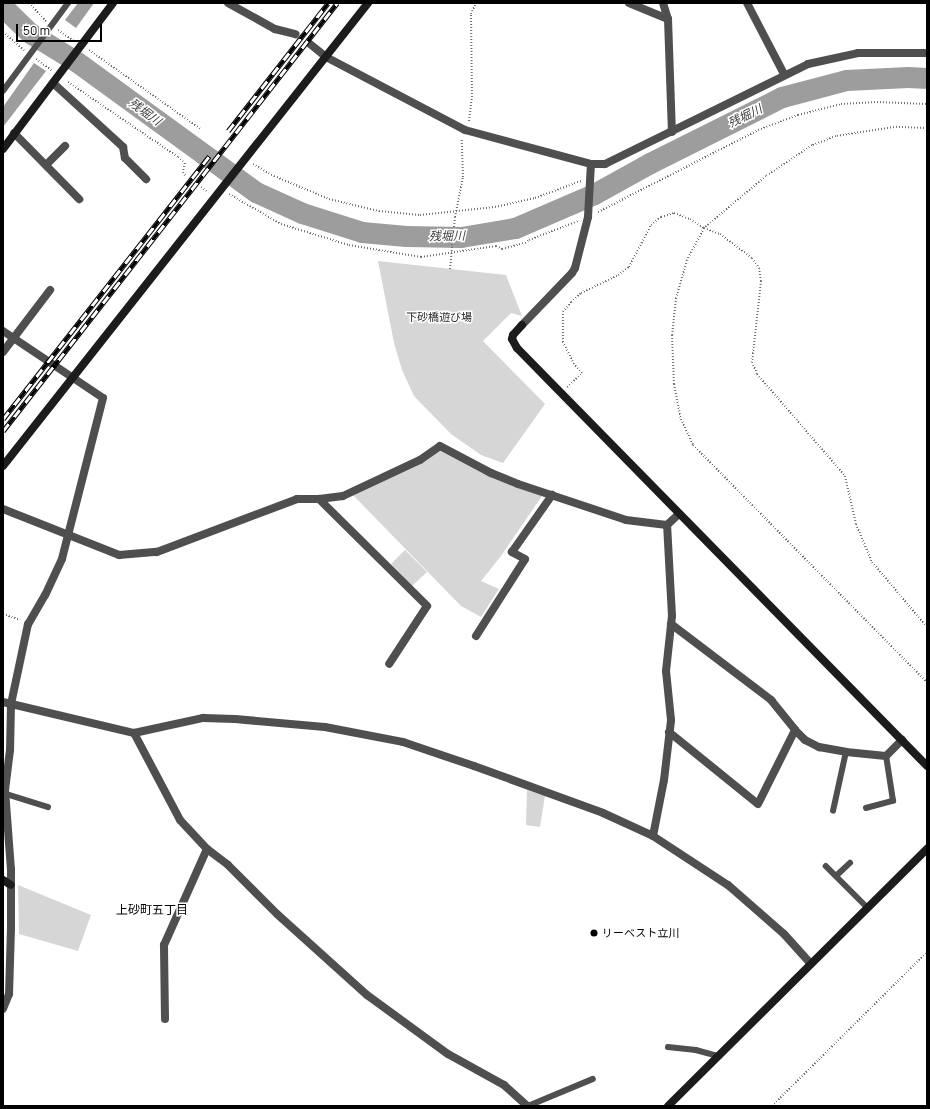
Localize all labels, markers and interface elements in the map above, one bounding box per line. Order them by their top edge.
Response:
scale bar [18,16,104,42]
text: 50 m [23,22,50,39]
water label: 残堀川 [126,96,164,128]
water label: 残堀川 [726,101,764,131]
water label: 残堀川 [429,228,465,244]
park label: 下砂橋遊び場 [406,310,472,324]
district label: 上砂町五丁目 [116,903,188,917]
place label: リーベスト立川 [602,926,679,940]
marker: リーベスト立川 [589,928,599,938]

